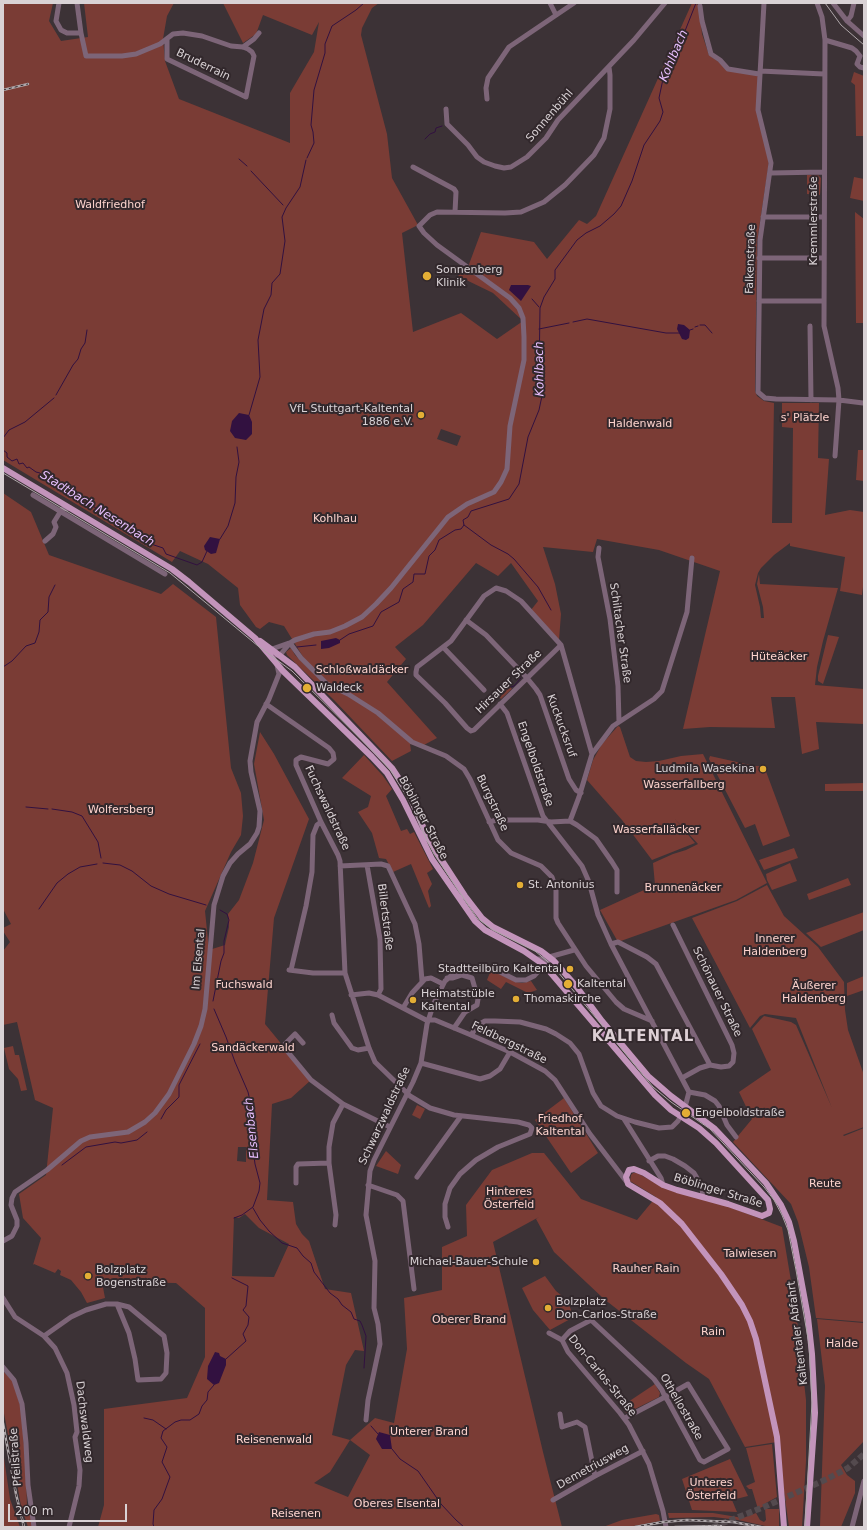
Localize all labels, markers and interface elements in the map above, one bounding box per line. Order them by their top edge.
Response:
water label: Kohlbach [657,28,691,84]
street label: Bruderrain [174,46,232,84]
street label: Sonnenbühl [524,87,576,145]
street label: Kremmlerstraße [807,176,821,266]
park label: Waldfriedhof [75,198,145,212]
street label: Falkenstraße [743,224,759,294]
place label: Sonnenberg Klinik [436,263,502,289]
marker: Sonnenberg Klinik [421,270,433,282]
water label: Kohlbach [532,341,548,397]
place label: VfL Stuttgart-Kaltental 1886 e.V. [290,402,413,428]
marker: VfL Stuttgart-Kaltental 1886 e.V. [416,410,426,420]
park label: s' Plätzle [781,411,829,425]
park label: Haldenwald [608,417,672,431]
water label: Stadtbach Nesenbach [37,468,157,550]
park label: Kohlhau [313,512,357,526]
street label: Schiltacher Straße [606,582,634,684]
street label: Hirsauer Straße [473,647,545,717]
park label: Hüteäcker [751,650,807,664]
park label: Schloßwaldäcker [316,663,408,677]
place label: Waldeck [316,681,362,695]
marker: Waldeck [301,682,313,694]
street label: Kuckucksruf [543,693,579,759]
street label: Engelboldstraße [514,720,556,808]
place label: Ludmila Wasekina [655,762,755,776]
street label: Fuchswaldstraße [302,763,352,853]
marker: Ludmila Wasekina [758,764,768,774]
street label: Burgstraße [473,773,511,833]
street label: Böblinger Straße [395,774,451,862]
park label: Wasserfallberg [643,778,725,792]
park label: Wolfersberg [88,803,154,817]
park label: Wasserfalläcker [613,823,699,837]
place label: St. Antonius [528,878,595,892]
marker: St. Antonius [515,880,525,890]
park label: Brunnenäcker [645,881,721,895]
street label: Billertstraße [374,883,396,951]
street label: Im Elsental [190,928,208,990]
park label: Innerer Haldenberg [743,932,807,958]
street label: Schönauer Straße [689,945,745,1039]
place label: Stadtteilbüro Kaltental [438,962,562,976]
marker: Stadtteilbüro Kaltental [565,964,575,974]
place label: Kaltental [577,977,626,991]
park label: Fuchswald [215,978,273,992]
marker: Kaltental [562,978,574,990]
park label: Äußerer Haldenberg [782,979,846,1005]
place label: Heimatstüble Kaltental [421,987,495,1013]
place label: Thomaskirche [524,992,601,1006]
marker: Thomaskirche [511,994,521,1004]
marker: Heimatstüble Kaltental [408,995,418,1005]
street label: Feldbergstraße [469,1019,549,1067]
district label: KALTENTAL [592,1028,694,1046]
park label: Sandäckerwald [211,1041,295,1055]
street label: Schwarzwaldstraße [356,1065,414,1167]
water label: Elsenbach [242,1097,262,1159]
place label: Engelboldstraße [695,1106,784,1120]
marker: Engelboldstraße [680,1107,692,1119]
park label: Friedhof Kaltental [536,1112,584,1138]
street label: Böblinger Straße [672,1171,764,1211]
park label: Reute [809,1177,841,1191]
park label: Hinteres Österfeld [484,1185,534,1211]
park label: Talwiesen [724,1247,776,1261]
place label: Michael-Bauer-Schule [410,1255,528,1269]
marker: Michael-Bauer-Schule [531,1257,541,1267]
park label: Rauher Rain [612,1262,680,1276]
place label: Bolzplatz Bogenstraße [96,1263,166,1289]
marker: Bolzplatz Bogenstraße [83,1271,93,1281]
street label: Kaltentaler Abfahrt [785,1280,811,1386]
place label: Bolzplatz Don-Carlos-Straße [556,1295,657,1321]
marker: Bolzplatz Don-Carlos-Straße [543,1303,553,1313]
park label: Oberer Brand [432,1313,506,1327]
park label: Rain [701,1325,725,1339]
street label: Don-Carlos-Straße [565,1333,639,1419]
park label: Halde [826,1337,858,1351]
street label: Othellostraße [657,1371,705,1443]
street label: Dachswaldweg [72,1380,96,1464]
park label: Unterer Brand [390,1425,468,1439]
street label: Pfeilstraße [7,1427,25,1487]
park label: Reisenenwald [236,1433,312,1447]
street label: Demetriusweg [555,1442,631,1492]
park label: Unteres Österfeld [686,1476,736,1502]
scale bar [10,1496,129,1522]
park label: Oberes Elsental [354,1497,440,1511]
text: 200 m [15,1504,53,1518]
park label: Reisenen [271,1507,321,1521]

